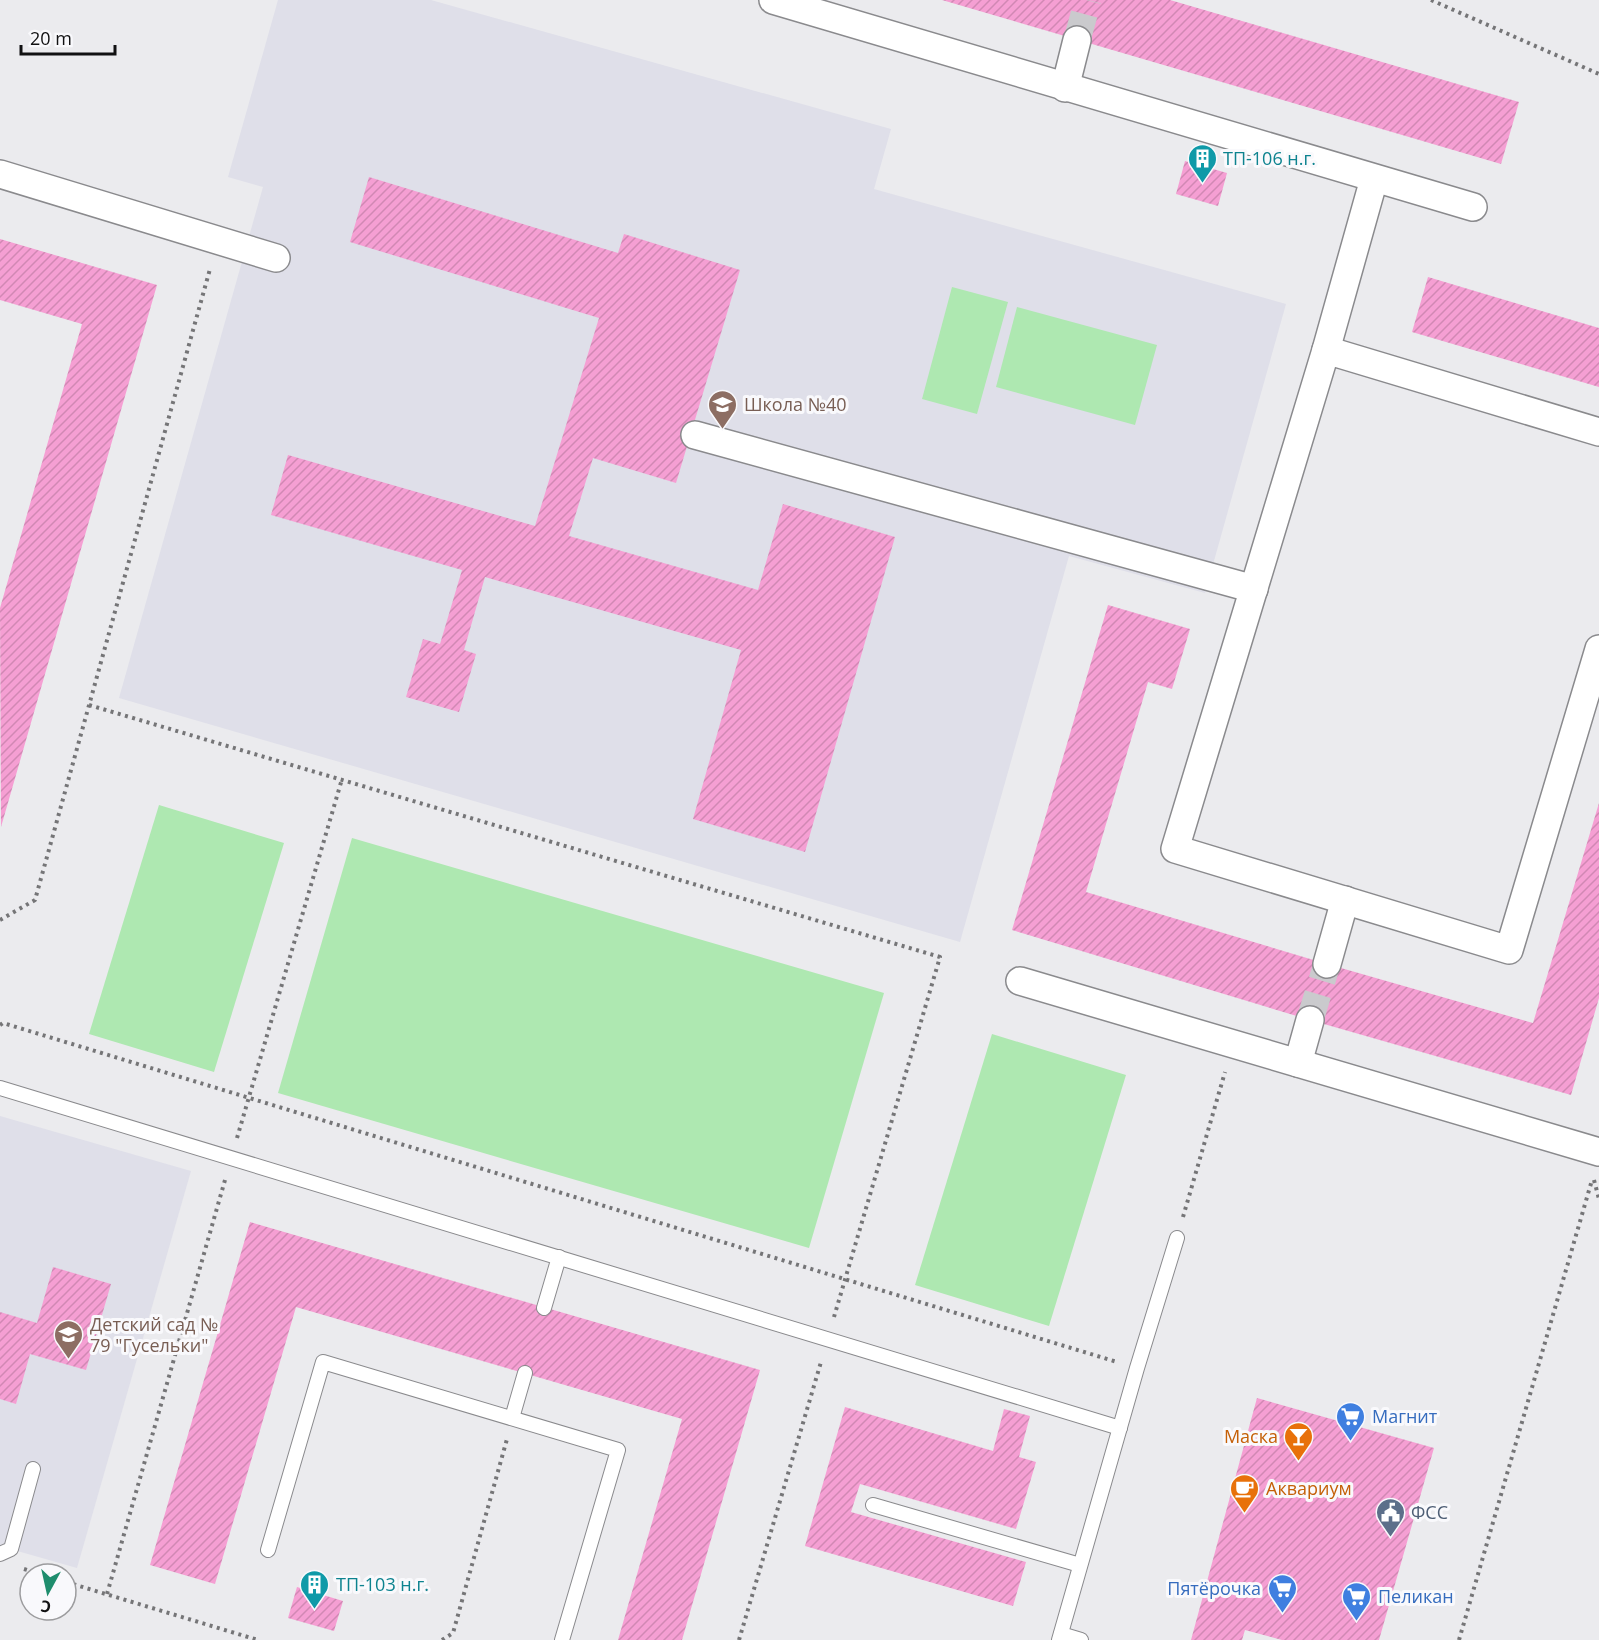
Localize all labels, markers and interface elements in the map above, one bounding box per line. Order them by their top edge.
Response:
scale bar [21,18,116,56]
text: 20 m [30,26,72,50]
building icon: ТП-106 н.г. [1186,142,1218,184]
place label: ТП-106 н.г. [1223,146,1316,170]
school or university icon: Школа №40 [707,388,739,430]
place label: Школа №40 [744,392,847,416]
place label: Детский сад № 79 "Гусельки" [90,1312,218,1357]
school or university icon: Детский сад № 79 "Гусельки" [53,1318,85,1360]
supermarket icon: Магнит [1335,1400,1367,1442]
place label: Магнит [1372,1404,1438,1428]
bar icon: Маска [1283,1420,1315,1462]
place label: Маска [1224,1424,1278,1448]
cafe icon: Аквариум [1229,1472,1261,1514]
place label: Аквариум [1266,1476,1352,1500]
public building icon: ФСС [1374,1496,1406,1538]
place label: ФСС [1411,1500,1448,1524]
north arrow [18,1562,78,1622]
building icon: ТП-103 н.г. [299,1568,331,1610]
place label: ТП-103 н.г. [336,1572,429,1596]
supermarket icon: Пятёрочка [1266,1572,1298,1614]
place label: Пятёрочка [1167,1576,1261,1600]
supermarket icon: Пеликан [1341,1580,1373,1622]
place label: Пеликан [1378,1584,1454,1608]
text: С [39,1595,52,1618]

